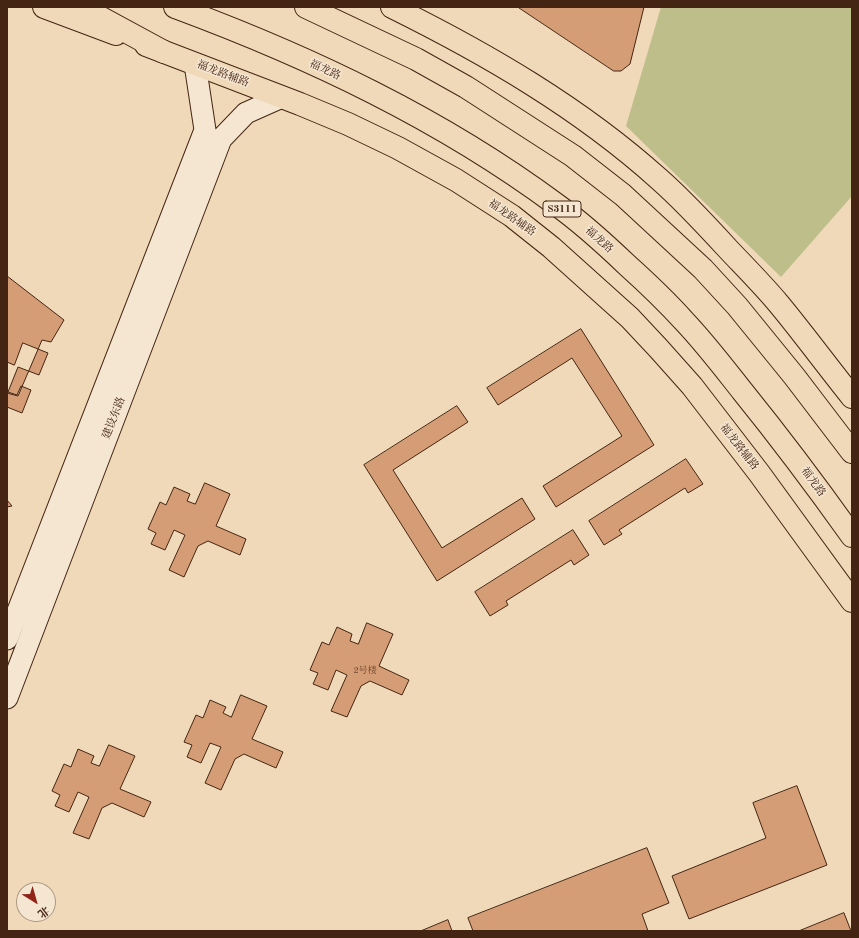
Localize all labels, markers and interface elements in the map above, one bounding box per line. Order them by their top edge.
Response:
street label: 福龙路 [307,57,343,83]
street label: 福龙路辅路 [195,58,251,90]
street label: 福龙路辅路 [486,197,538,239]
road number: S3111 [543,201,581,217]
street label: 福龙路 [582,224,616,256]
street label: 建设东路 [100,395,128,441]
street label: 福龙路辅路 [717,421,761,473]
street label: 福龙路 [798,465,828,499]
house number: 2号楼 [353,666,377,676]
north arrow [16,882,56,922]
text: 北 [35,903,51,919]

